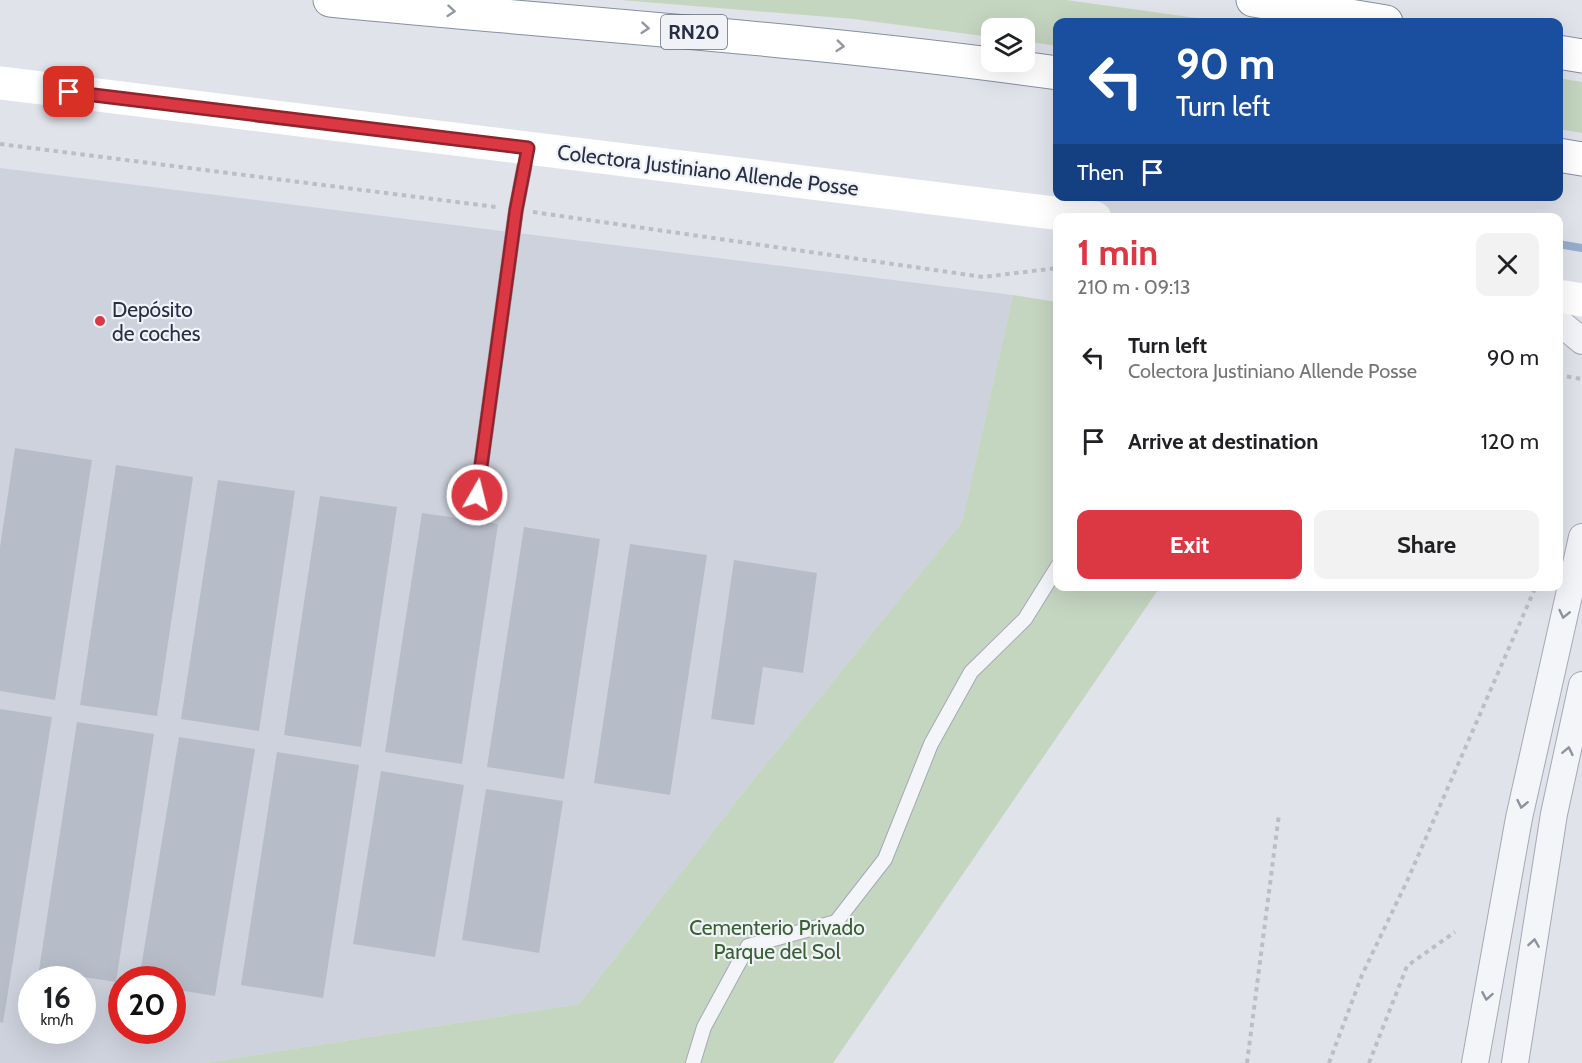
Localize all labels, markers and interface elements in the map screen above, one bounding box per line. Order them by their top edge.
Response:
one-way arrow [447,5,456,18]
road number: RN20 [661,15,727,49]
map controls [981,18,1035,72]
button: layers [981,18,1035,72]
one-way arrow [641,21,650,34]
text: 90 m [1176,38,1275,90]
one-way arrow [835,39,844,52]
icon: left [1077,42,1155,120]
pin [43,66,94,117]
icon: arrive [52,75,85,108]
text: Turn left [1176,90,1270,123]
street label: Colectora Justiniano Allende Posse [556,139,860,201]
icon: arrive [1136,156,1169,189]
text: Then [1077,159,1124,186]
text: 1 min [1077,230,1158,274]
button: close [1476,233,1539,296]
text: 210 m · 09:13 [1077,275,1191,299]
place label: Depósito de coches [112,297,201,346]
marker: Depósito de coches [93,314,107,328]
text: Turn left [1128,332,1207,359]
icon: left [1077,341,1110,374]
text: 90 m [1487,344,1539,371]
text: Colectora Justiniano Allende Posse [1128,359,1417,383]
icon: arrive [1077,425,1110,458]
text: Arrive at destination [1128,428,1318,455]
text: 120 m [1481,428,1539,455]
position arrow [445,463,509,527]
button: Exit [1077,510,1302,579]
button: Share [1314,510,1539,579]
one-way arrow [1558,609,1571,619]
one-way arrow [1561,746,1574,756]
one-way arrow [1516,799,1529,809]
park label: Cementerio Privado Parque del Sol [689,915,865,964]
one-way arrow [1527,938,1540,948]
speed limit sign: 20 [108,966,186,1044]
text: 16 [43,979,71,1016]
one-way arrow [1481,991,1494,1001]
text: km/h [41,1011,73,1029]

